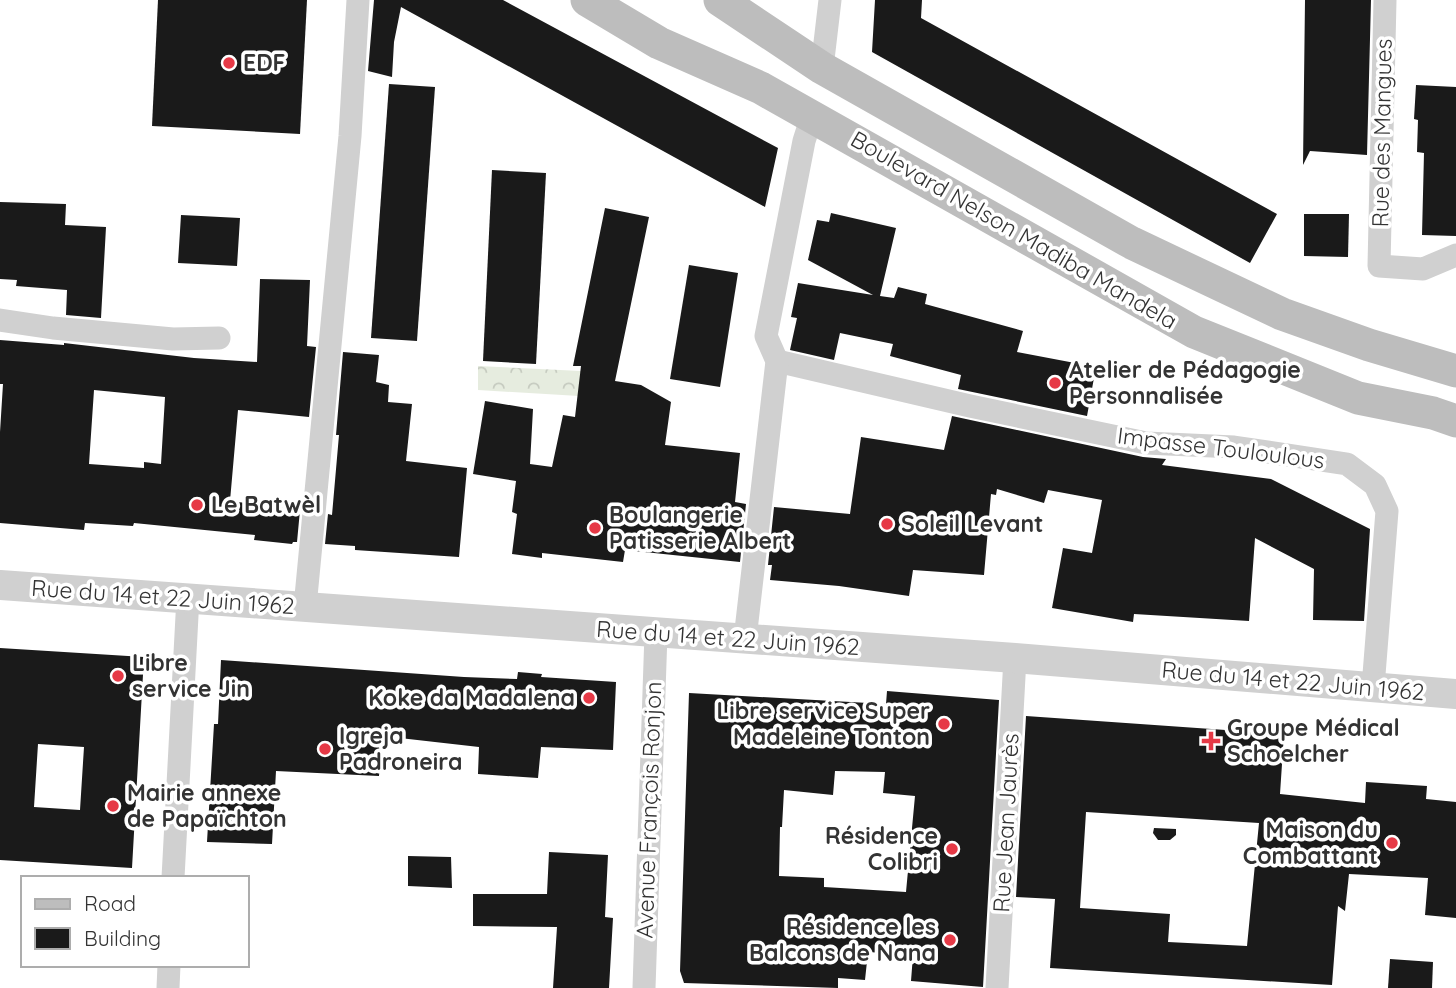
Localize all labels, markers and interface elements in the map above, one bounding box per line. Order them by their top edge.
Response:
street label: Rue des Mangues [1365,38,1398,228]
place label: EDF [243,48,286,77]
marker: EDF [221,55,237,71]
street label: Boulevard Nelson Madiba Mandela [846,124,1183,335]
place label: Atelier de Pédagogie Personnalisée [1069,355,1301,410]
marker: Atelier de Pédagogie Personnalisée [1047,375,1063,391]
street label: Impasse Touloulous [1116,420,1326,475]
place label: Le Batwèl [211,490,321,519]
marker: Le Batwèl [189,497,205,513]
place label: Boulangerie Patisserie Albert [609,500,792,555]
place label: Soleil Levant [901,509,1044,538]
marker: Soleil Levant [879,516,895,532]
marker: Boulangerie Patisserie Albert [587,520,603,536]
street label: Rue du 14 et 22 Juin 1962 [30,573,296,620]
street label: Rue du 14 et 22 Juin 1962 [595,614,861,661]
place label: Libre service Jin [132,648,250,703]
street label: Rue du 14 et 22 Juin 1962 [1160,655,1426,706]
marker: Libre service Jin [110,668,126,684]
street label: Avenue François Ronjon [630,681,667,939]
place label: Koke da Madalena [368,683,575,712]
marker: Koke da Madalena [581,690,597,706]
place label: Libre service Super Madeleine Tonton [716,696,930,751]
place label: Groupe Médical Schoelcher [1227,713,1400,768]
marker: Libre service Super Madeleine Tonton [936,716,952,732]
place label: Igreja Padroneira [339,721,462,776]
marker: Groupe Médical Schoelcher [1201,731,1221,751]
street label: Rue Jean Jaurès [986,733,1025,913]
marker: Igreja Padroneira [317,741,333,757]
place label: Mairie annexe de Papaïchton [127,778,287,833]
marker: Mairie annexe de Papaïchton [105,798,121,814]
place label: Maison du Combattant [1243,815,1378,870]
place label: Résidence Colibri [825,821,938,876]
marker: Maison du Combattant [1384,835,1400,851]
marker: Résidence Colibri [944,841,960,857]
legend [21,876,248,967]
text: Road [84,890,136,916]
place label: Résidence les Balcons de Nana [749,912,936,967]
text: Building [84,925,161,951]
marker: Résidence les Balcons de Nana [942,932,958,948]

